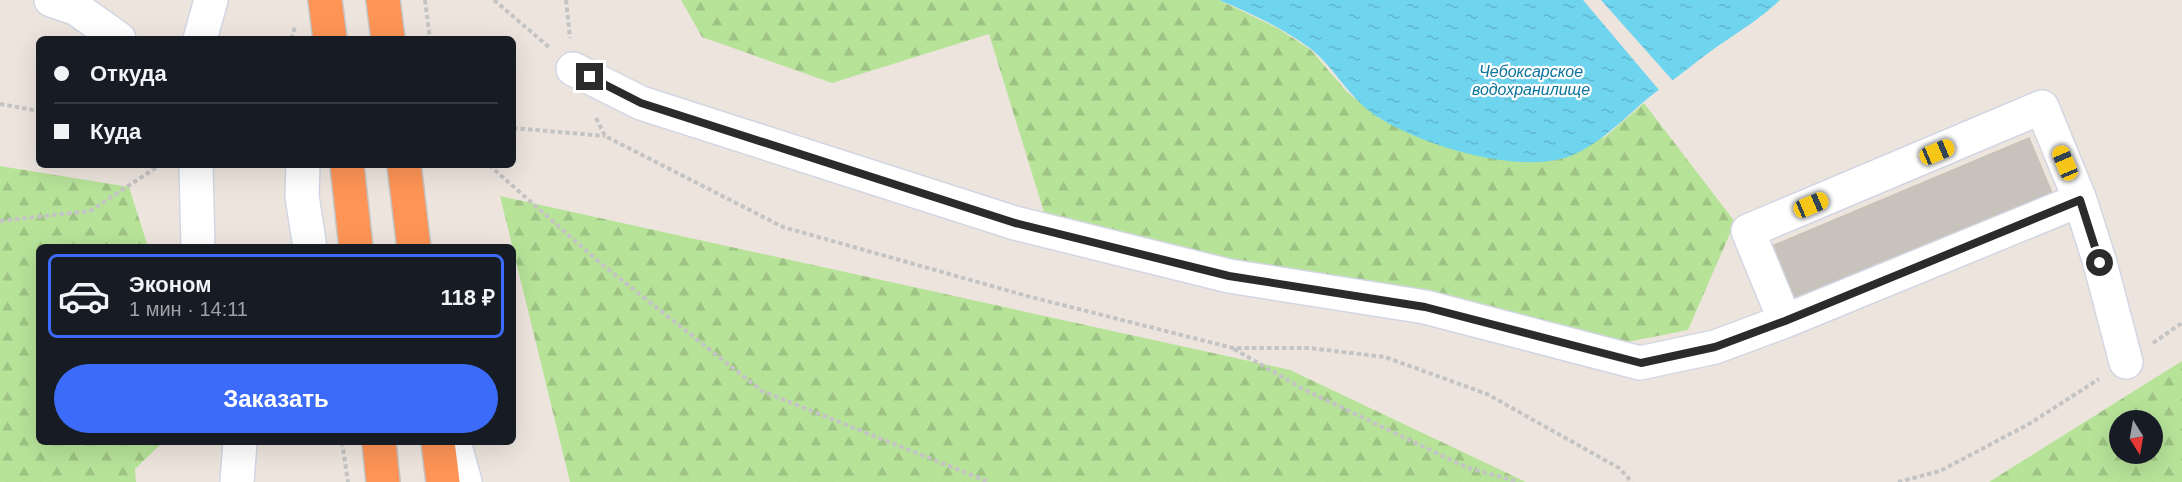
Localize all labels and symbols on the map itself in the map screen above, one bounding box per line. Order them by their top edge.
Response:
route end [576,63,603,90]
water label: Чебоксарское водохранилище [1472,63,1590,98]
car [1917,137,1957,167]
car [2050,143,2080,183]
car [1791,190,1831,220]
route start [2086,249,2113,276]
north arrow [2109,410,2163,464]

